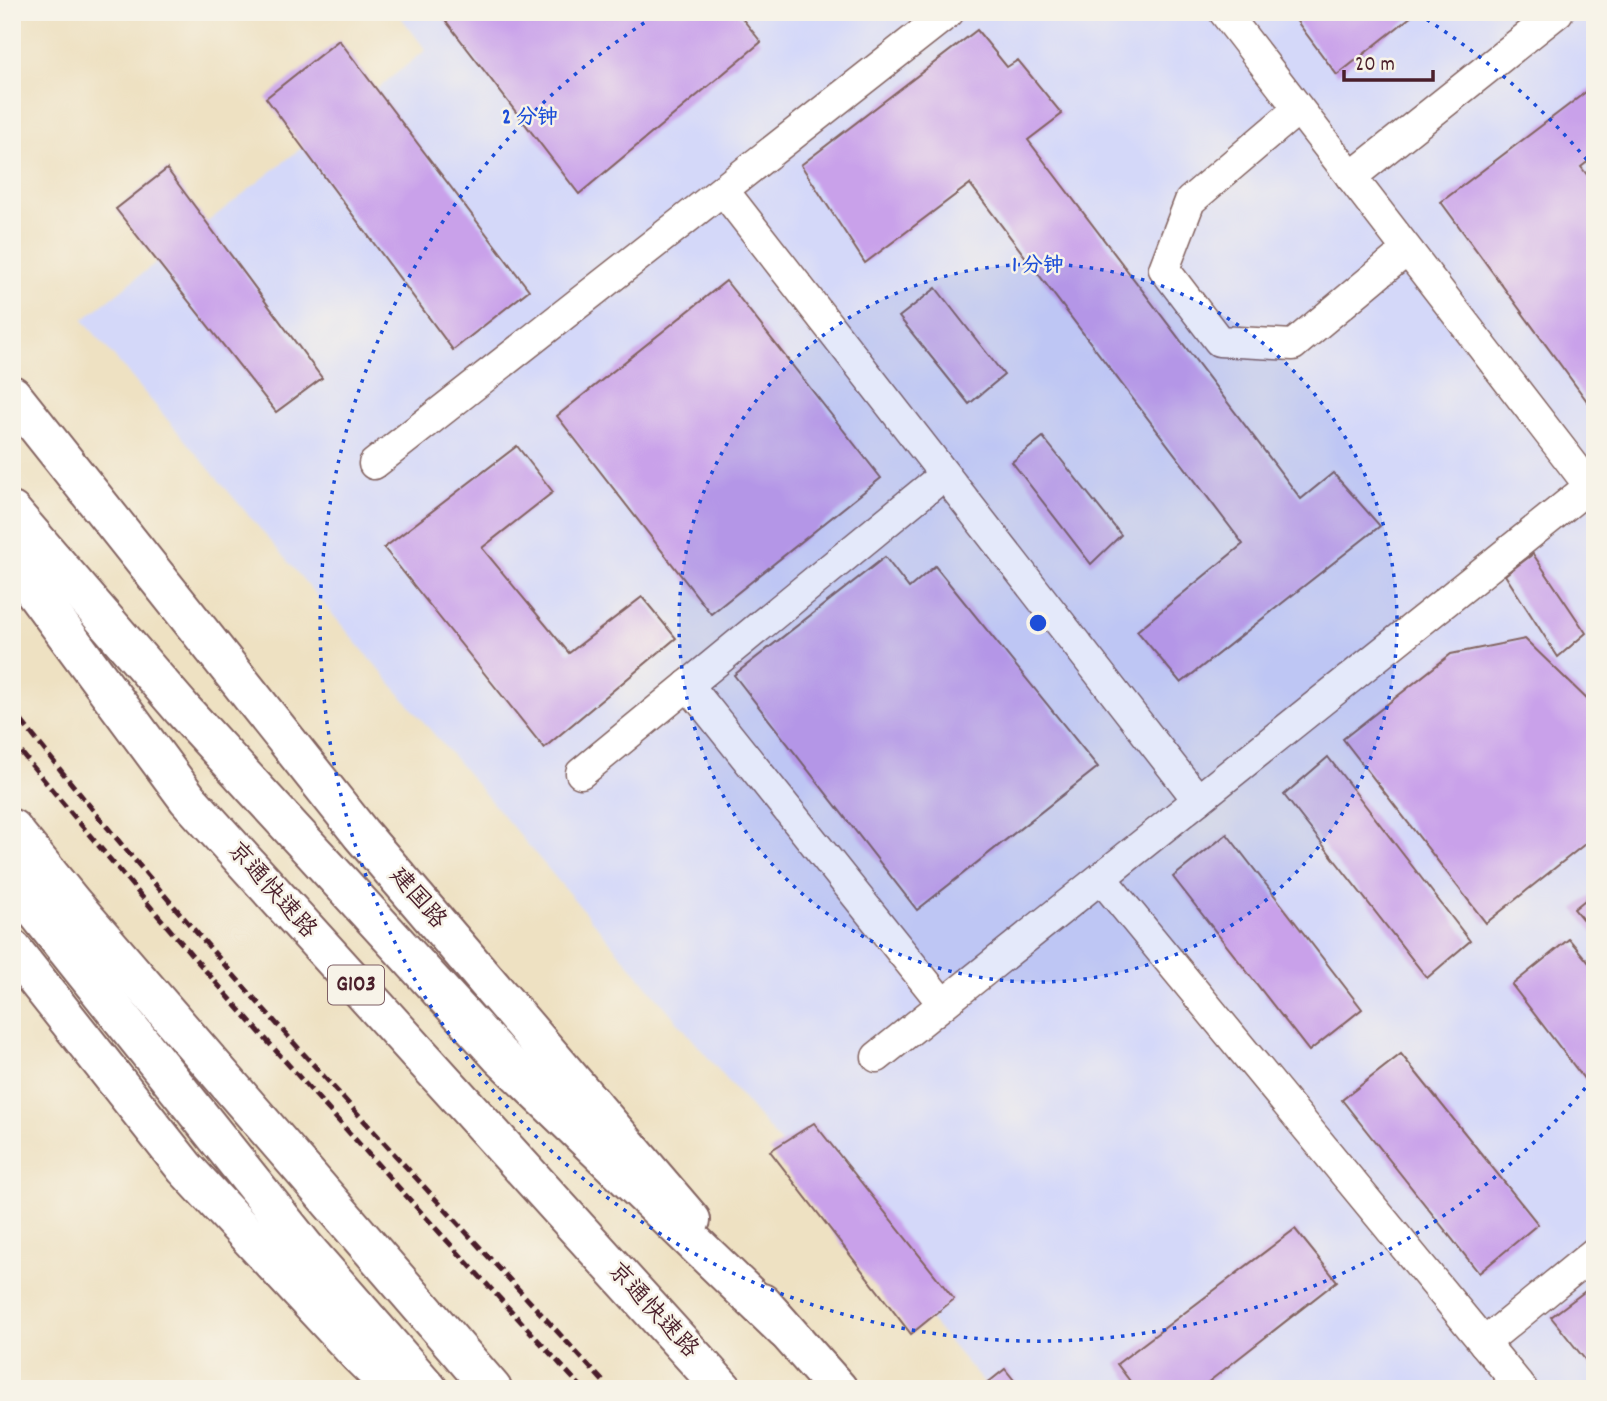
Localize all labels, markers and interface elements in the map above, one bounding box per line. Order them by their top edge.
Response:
scale bar [1344,38,1434,82]
text: 20 m [1355,51,1395,81]
text: 2 分钟 [502,104,558,134]
text: 1 分钟 [1012,252,1064,282]
centre of rings [1026,611,1050,635]
street label: 京通快速路 [218,835,324,947]
street label: 建国路 [381,861,453,937]
road number: G103 [328,966,384,1004]
street label: 京通快速路 [599,1256,705,1366]

